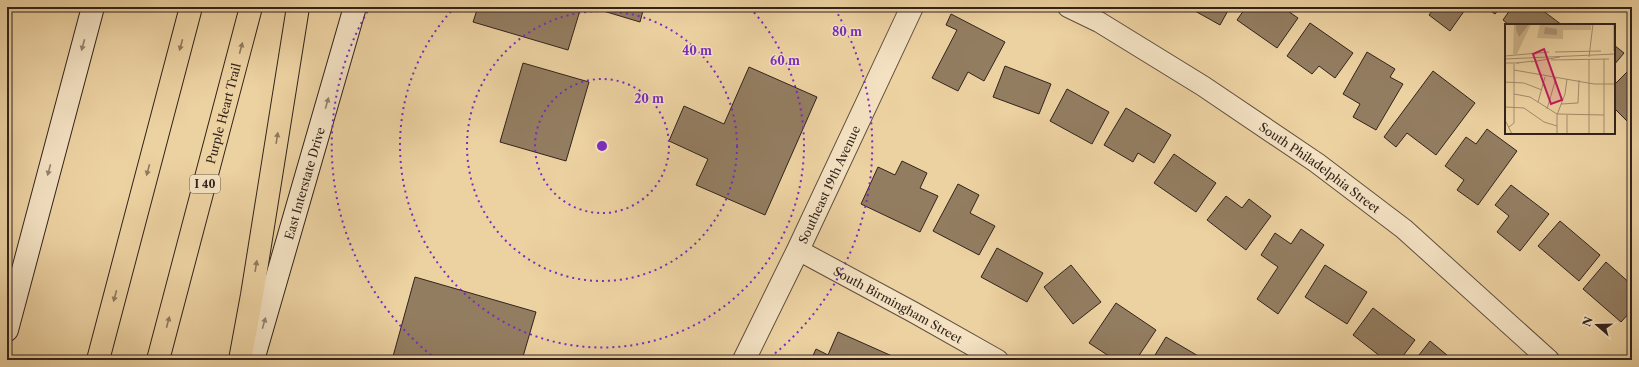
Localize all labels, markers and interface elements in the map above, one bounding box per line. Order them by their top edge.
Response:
text: 80 m [832,24,862,39]
inset map [1505,24,1615,134]
one-way arrow [80,39,86,51]
one-way arrow [178,39,184,51]
one-way arrow [238,41,244,54]
text: 40 m [682,43,712,58]
text: 60 m [770,53,800,68]
street label: Purple Heart Trail [203,61,244,165]
text: 20 m [634,91,664,106]
one-way arrow [324,97,330,109]
street label: South Philadelphia Street [1257,119,1384,216]
street label: Southeast 19th Avenue [795,123,863,246]
street label: East Interstate Drive [281,125,328,241]
one-way arrow [274,132,280,144]
centre of rings [595,139,609,153]
one-way arrow [46,164,52,176]
one-way arrow [145,165,151,177]
road number: I 40 [190,175,220,193]
one-way arrow [253,260,259,273]
street label: South Birmingham Street [831,263,966,346]
one-way arrow [112,290,118,302]
north arrow [1577,305,1617,345]
text: N [1579,314,1596,328]
one-way arrow [165,316,171,328]
one-way arrow [261,316,267,328]

